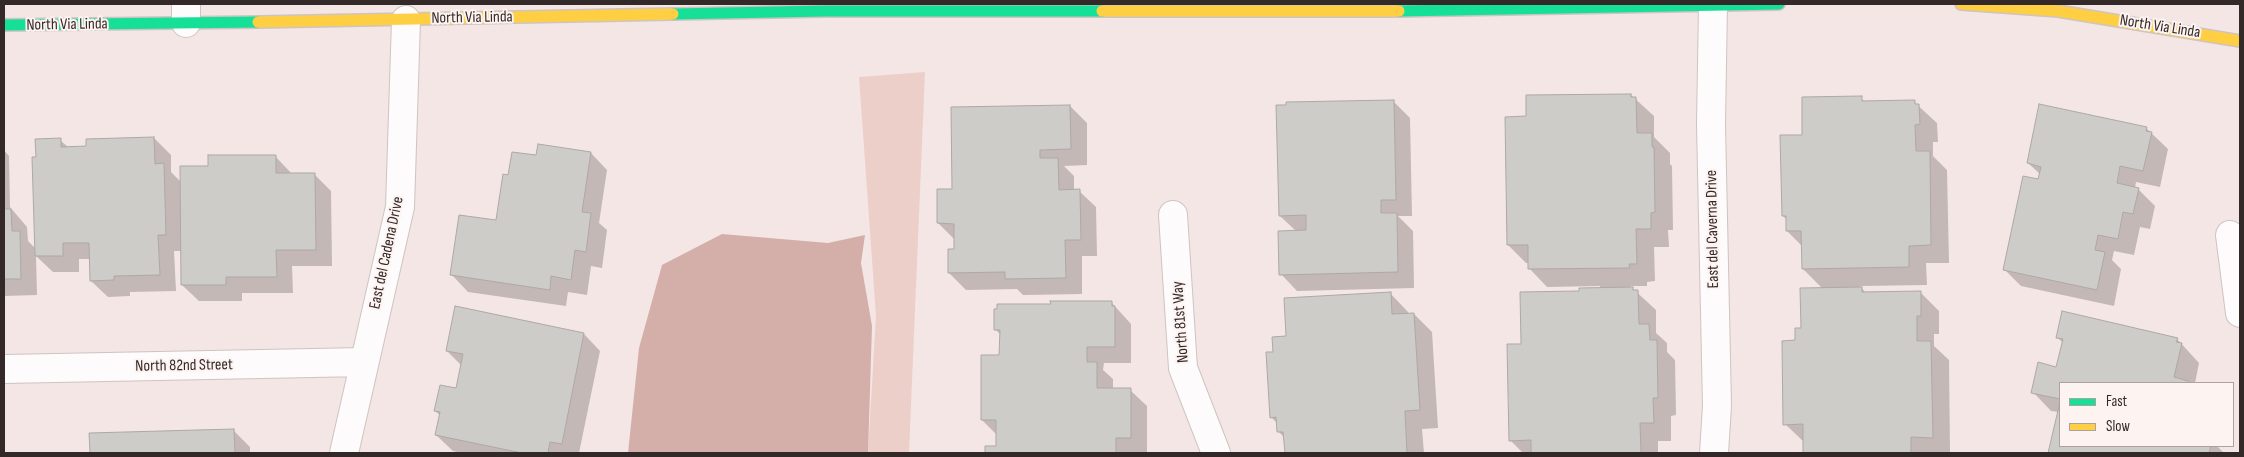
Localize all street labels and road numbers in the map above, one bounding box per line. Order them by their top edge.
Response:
street label: North Via Linda [431,8,513,28]
street label: North Via Linda [2118,11,2202,43]
street label: North Via Linda [26,15,108,35]
street label: East del Caverna Drive [1702,170,1724,288]
street label: East del Cadena Drive [366,195,408,311]
street label: North 81st Way [1169,281,1193,363]
street label: North 82nd Street [135,356,233,376]

